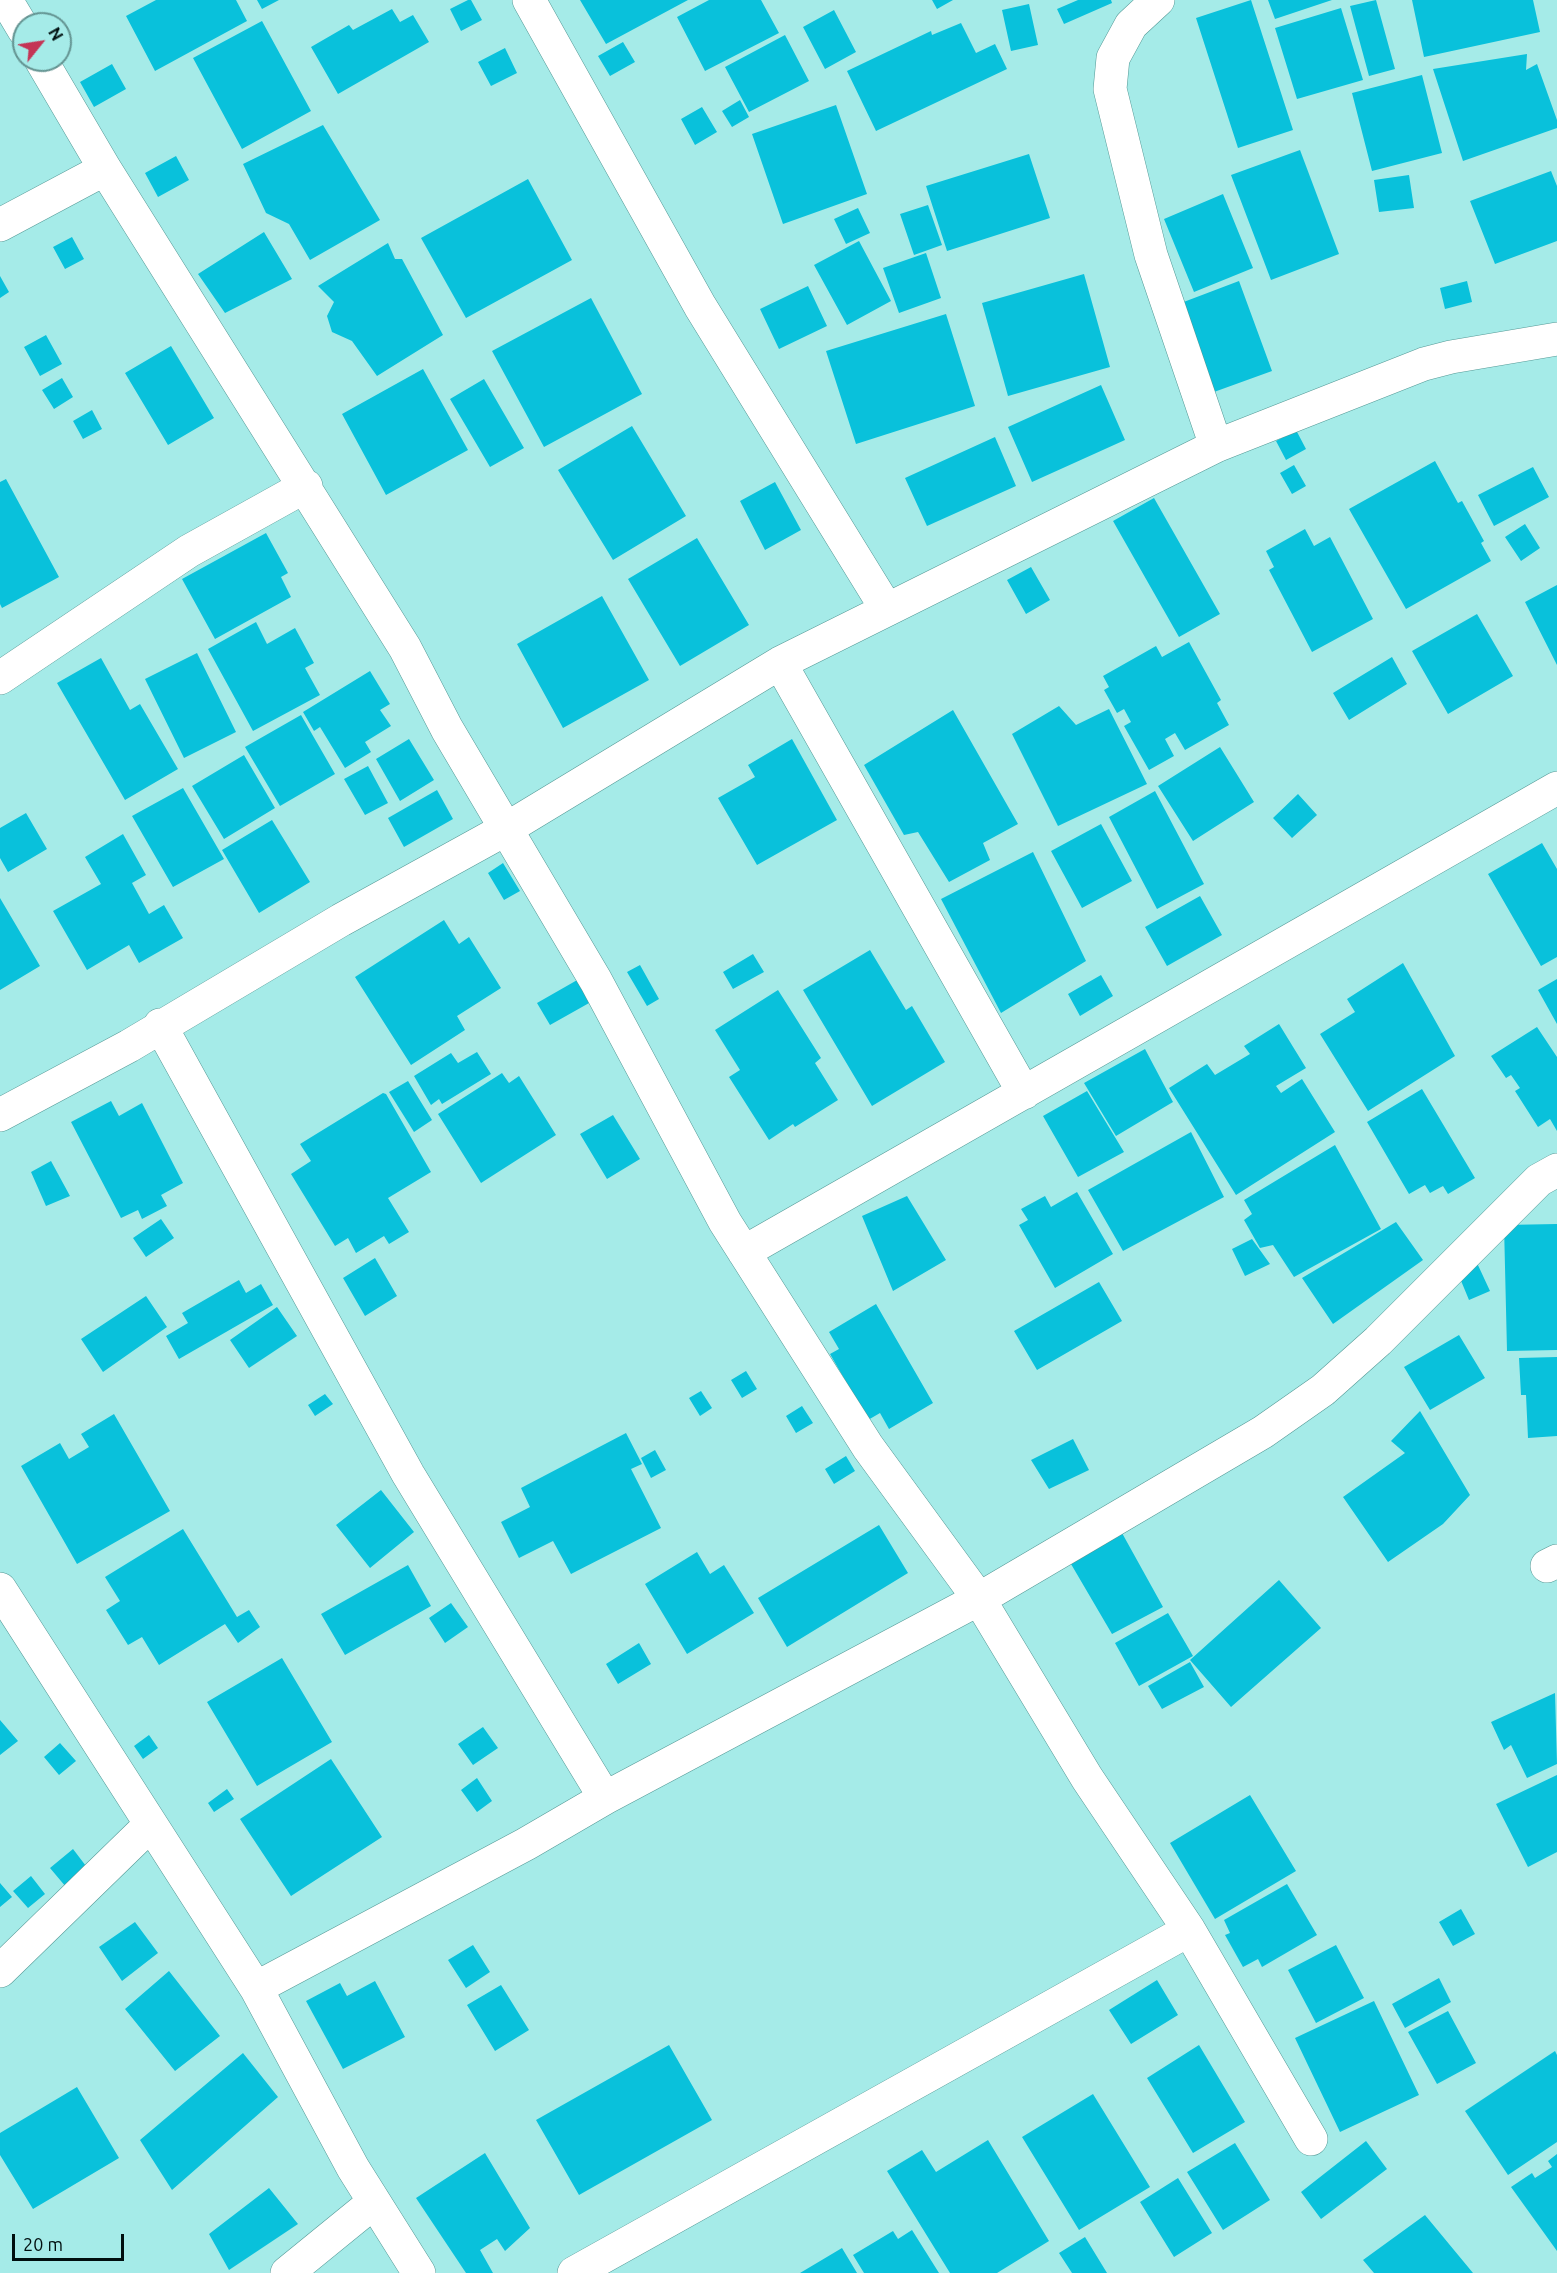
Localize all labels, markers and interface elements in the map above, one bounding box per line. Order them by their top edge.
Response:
north arrow [12,12,72,72]
text: N [45,24,67,44]
scale bar [15,2222,128,2260]
text: 20 m [23,2234,63,2254]

